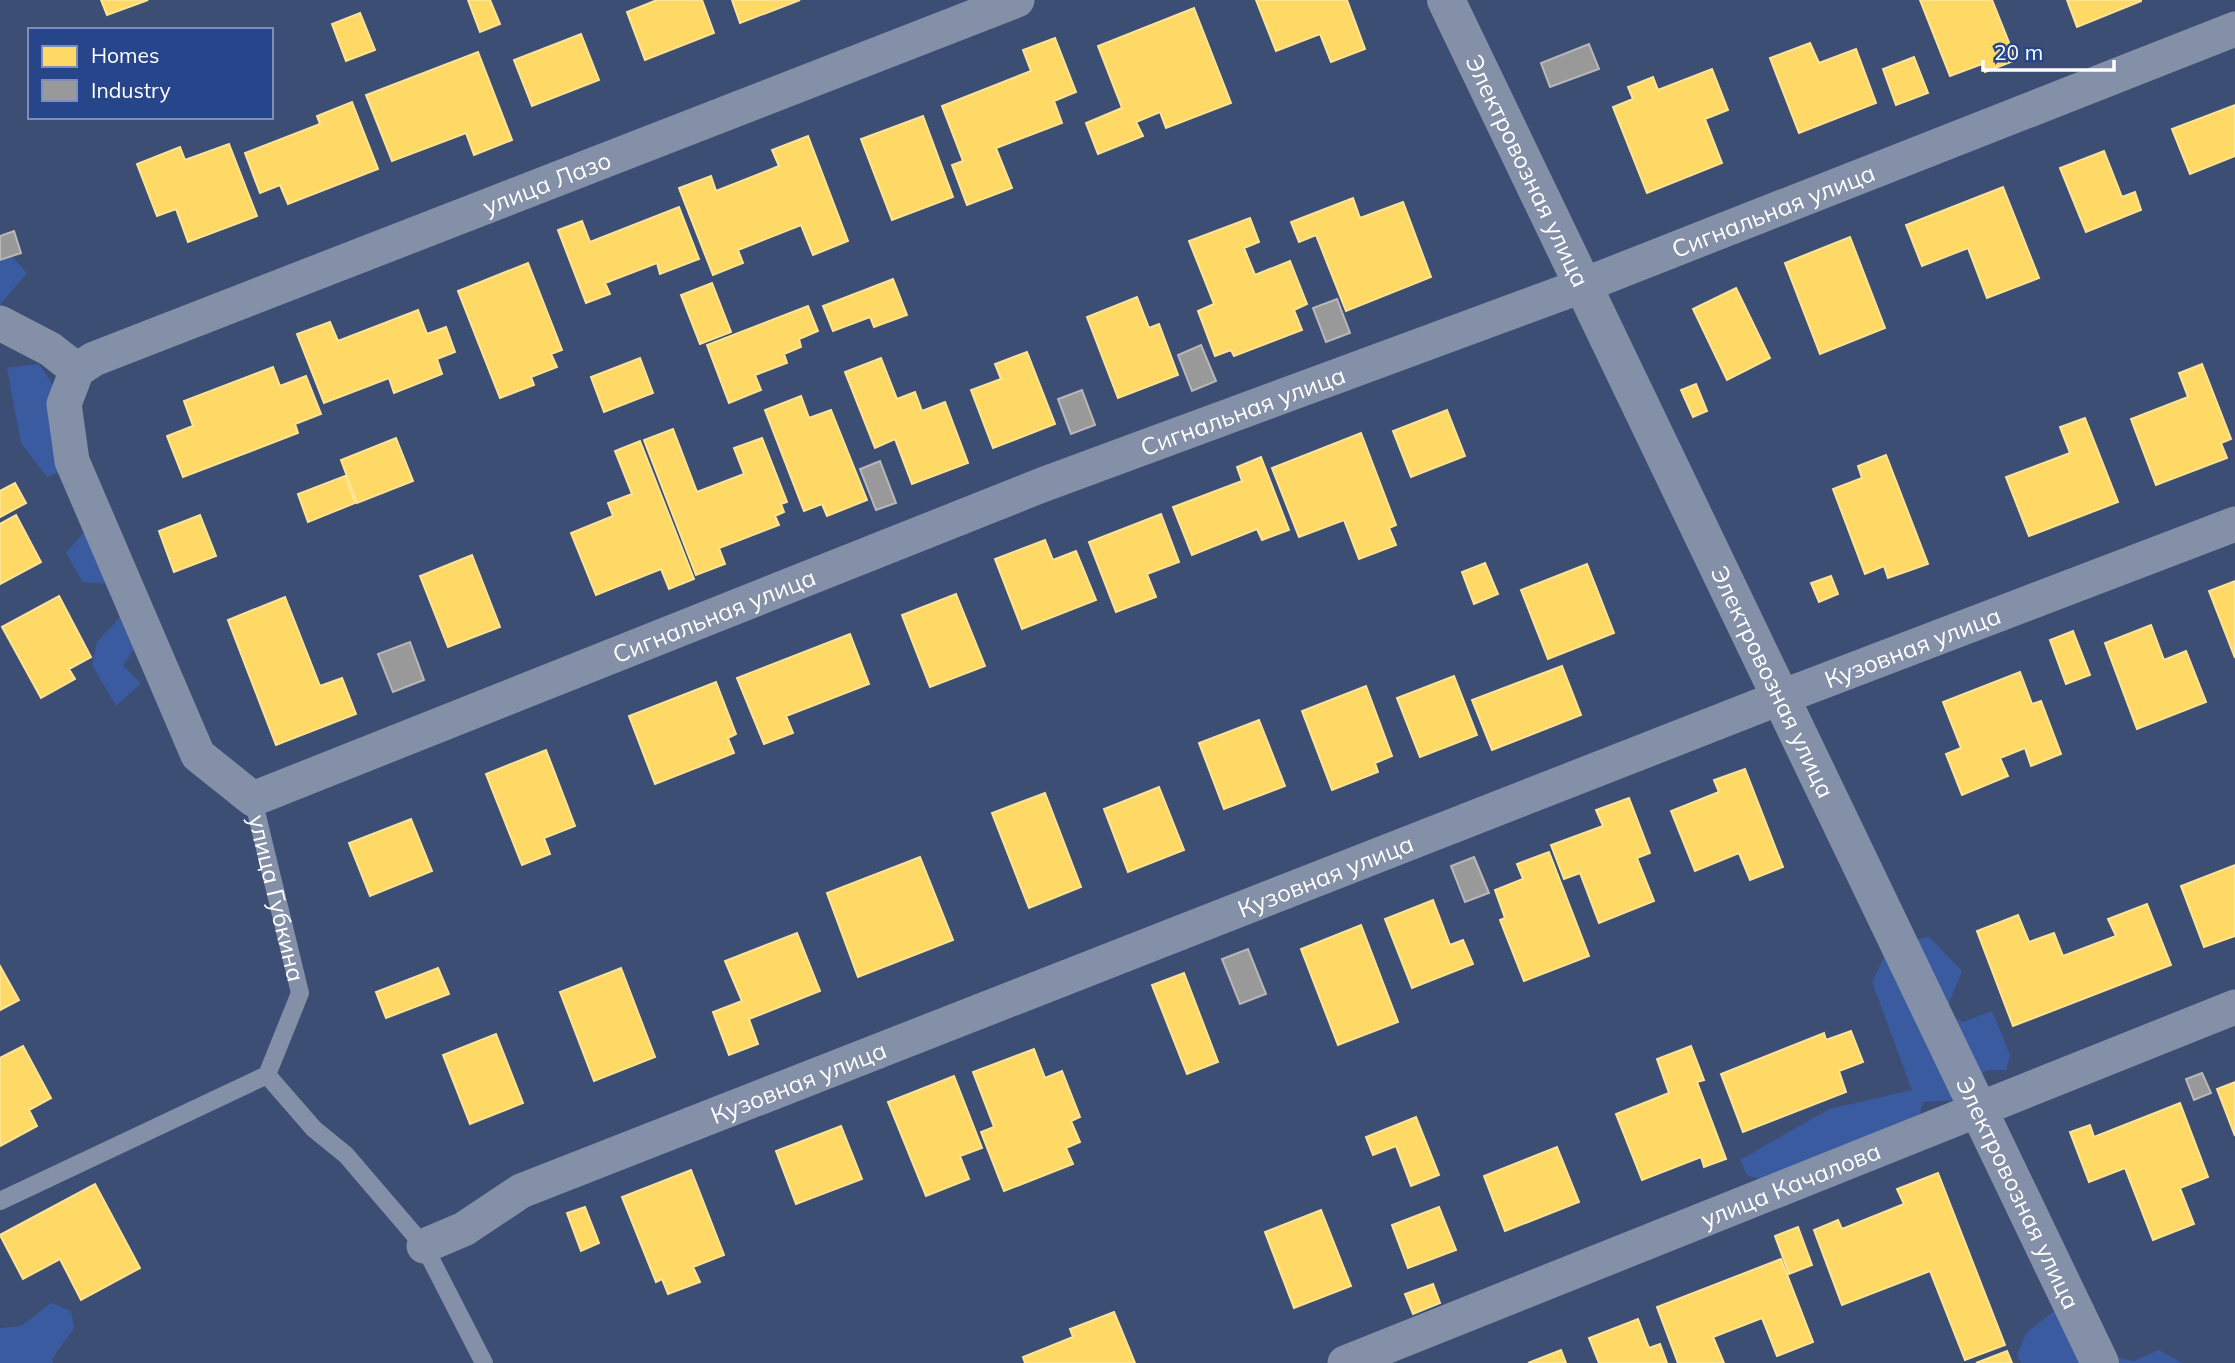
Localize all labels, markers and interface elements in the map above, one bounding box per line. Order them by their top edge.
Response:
legend [28,28,273,119]
scale bar [1983,28,2114,72]
text: 20 m [1994,39,2043,65]
text: Homes [91,42,159,68]
street label: Электровозная улица [1459,49,1596,291]
text: Industry [91,77,171,103]
street label: улица Лазо [478,144,615,221]
street label: Сигнальная улица [1667,157,1879,264]
street label: Сигнальная улица [1136,359,1349,462]
street label: Электровозная улица [1705,561,1842,803]
street label: Сигнальная улица [608,562,820,669]
street label: Кузовная улица [1820,600,2005,694]
street label: улица Губкина [242,812,312,985]
street label: Кузовная улица [1233,828,1418,924]
street label: Кузовная улица [706,1034,891,1130]
street label: Электровозная улица [1950,1072,2087,1314]
street label: улица Качалова [1696,1135,1885,1234]

